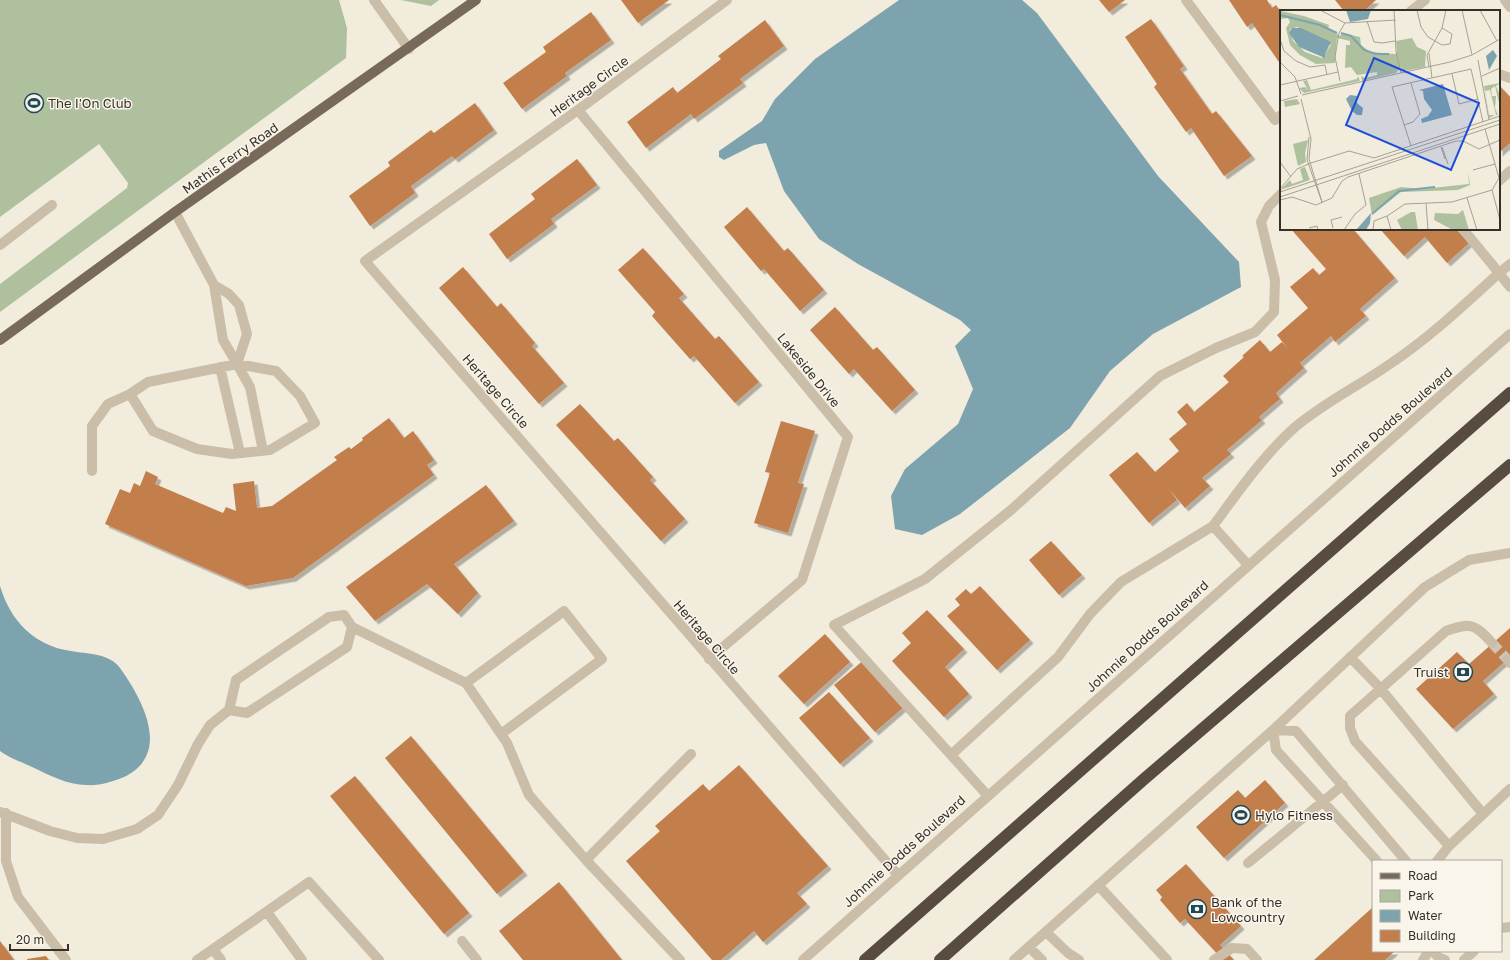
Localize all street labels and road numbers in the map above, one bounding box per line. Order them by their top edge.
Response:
street label: Heritage Circle [547,52,631,120]
street label: Mathis Ferry Road [179,119,281,197]
street label: Lakeside Drive [774,330,844,410]
street label: Heritage Circle [459,351,533,431]
street label: Johnnie Dodds Boulevard [1325,364,1455,480]
street label: Johnnie Dodds Boulevard [1083,577,1211,695]
street label: Heritage Circle [670,597,744,677]
street label: Johnnie Dodds Boulevard [840,792,968,910]

